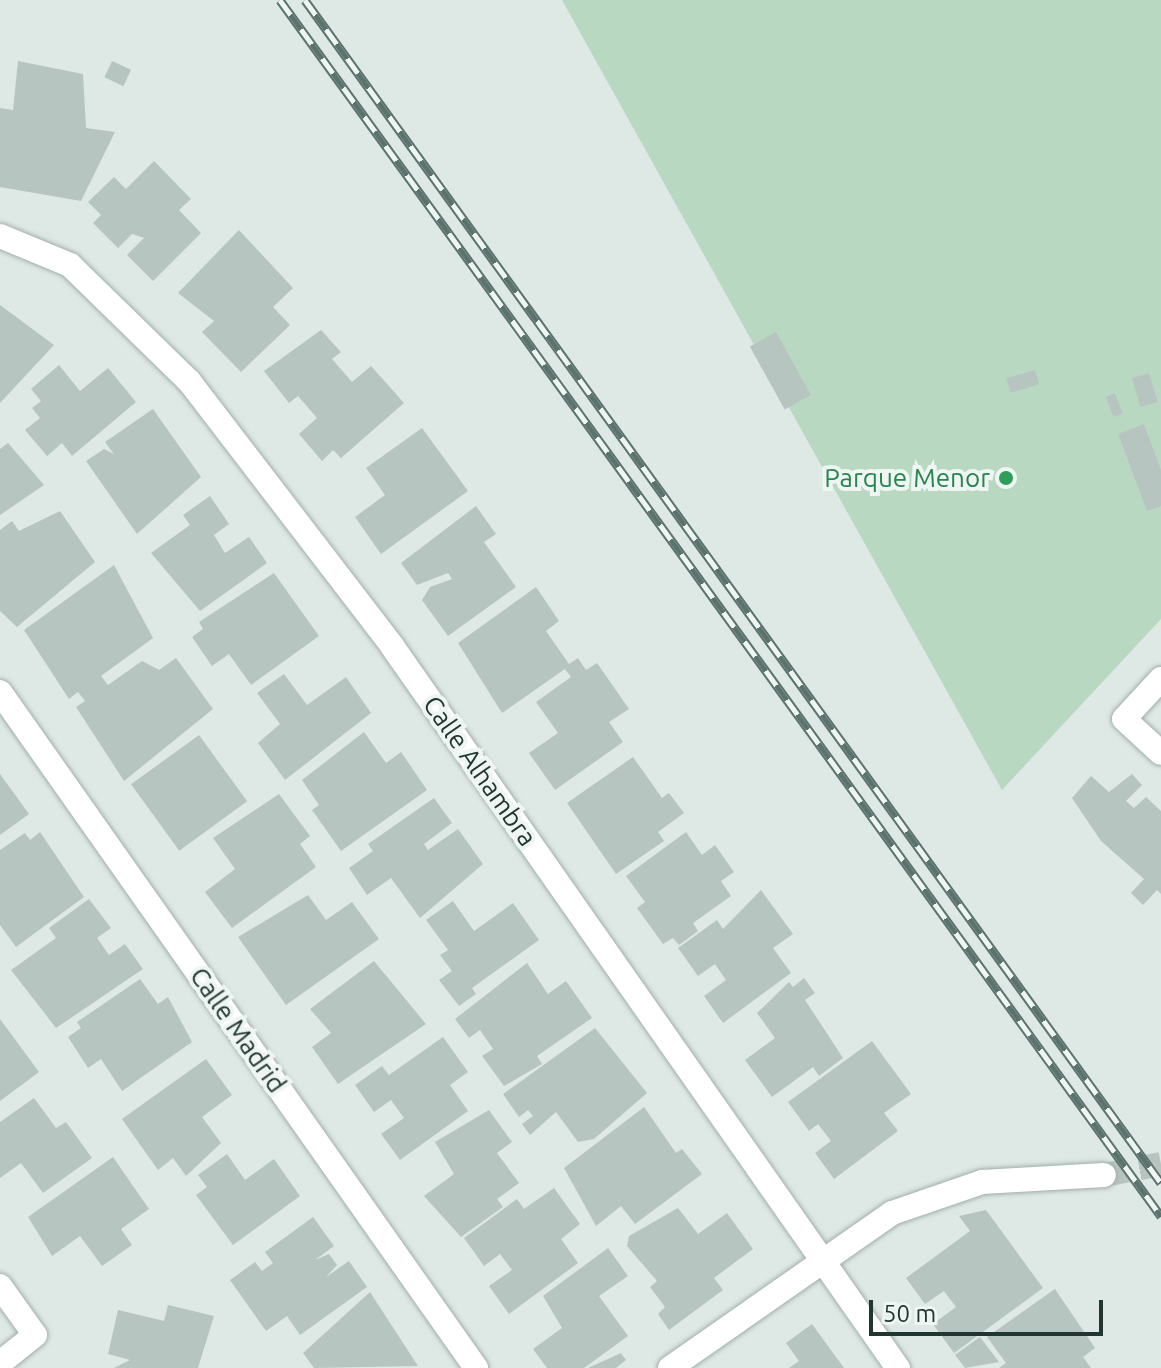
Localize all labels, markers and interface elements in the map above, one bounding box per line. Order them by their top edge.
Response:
place label: Parque Menor [824,462,990,494]
marker: Parque Menor [997,469,1015,487]
street label: Calle Alhambra [417,690,543,852]
street label: Calle Madrid [183,961,293,1099]
scale bar [873,1284,1107,1334]
text: 50 m [883,1300,936,1327]

